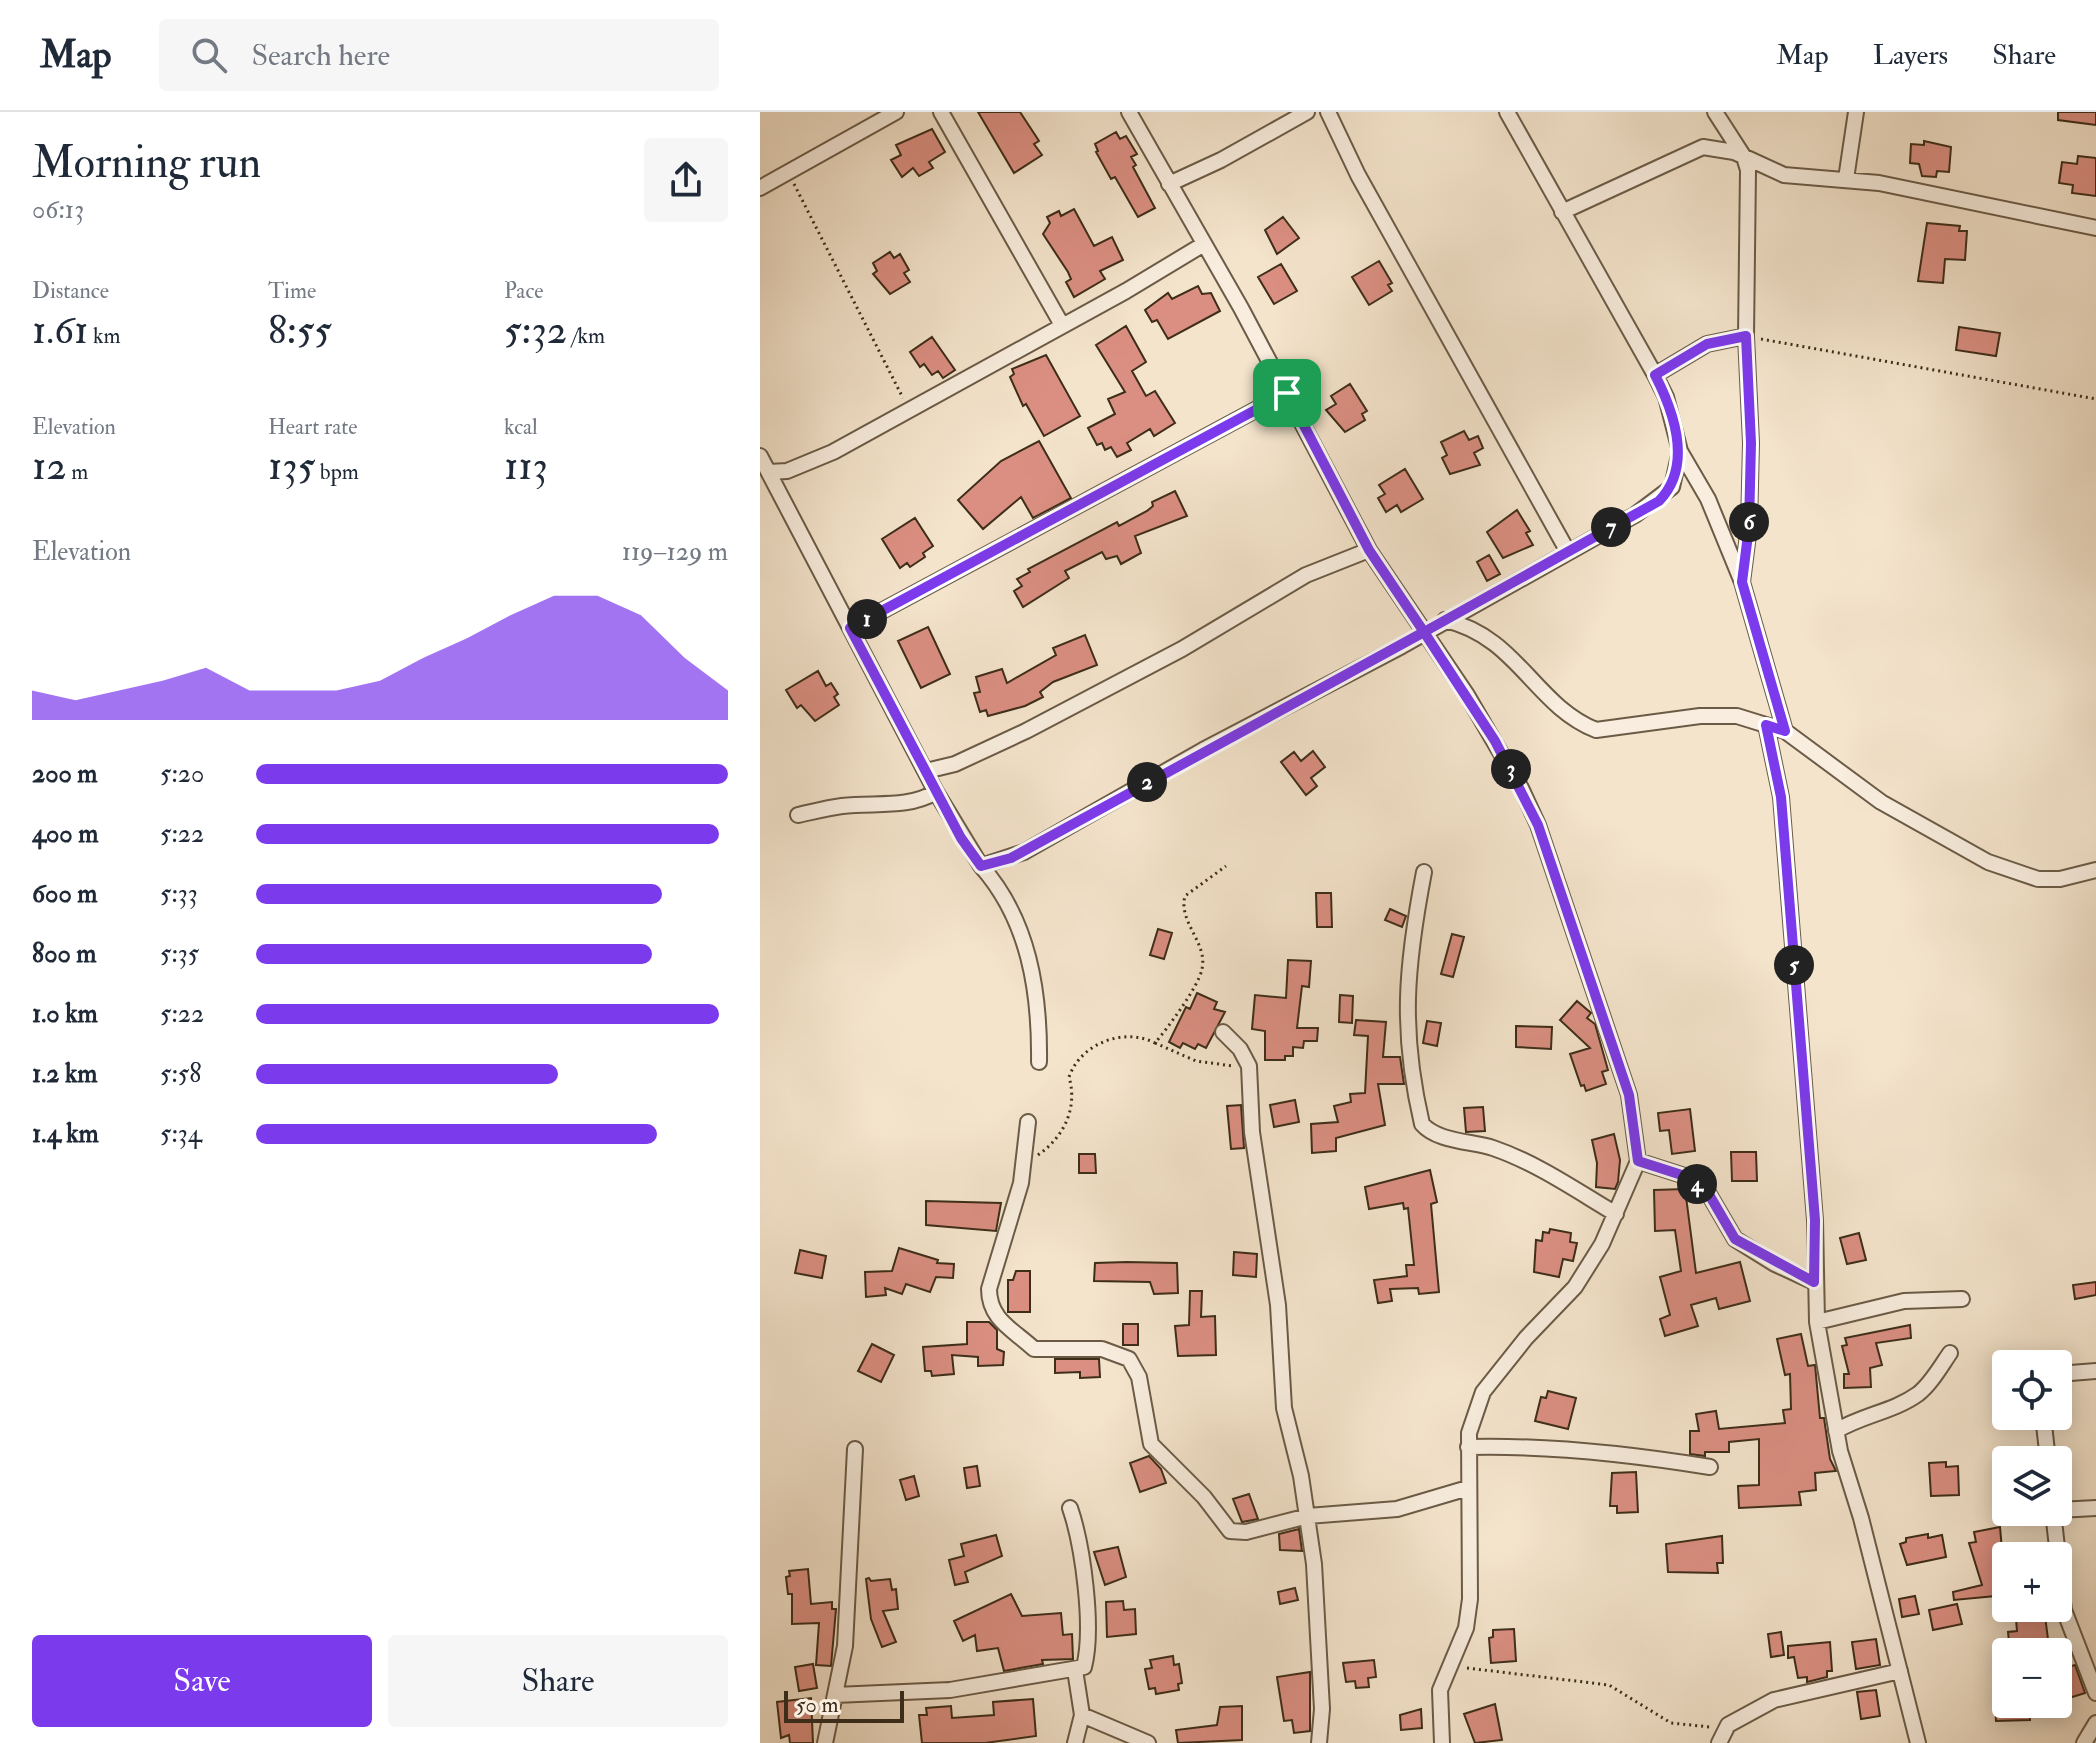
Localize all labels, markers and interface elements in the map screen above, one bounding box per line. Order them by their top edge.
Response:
search box [159,19,719,91]
text: Map [40,31,111,79]
icon: search [187,33,231,77]
text: Search here [251,37,390,74]
text: Map [1776,38,1829,73]
text: Layers [1873,38,1948,73]
text: Share [1992,38,2056,73]
text: Morning run [32,136,261,191]
button: share [644,138,728,222]
text: 06:13 [32,194,84,226]
text: Distance [32,277,109,305]
text: Time [268,277,316,305]
text: Pace [504,277,543,305]
text: 1.61 [32,305,88,356]
text: 8:55 [268,305,332,356]
text: 5:32 [504,305,567,356]
text: km [88,322,121,350]
text: /km [567,322,605,350]
pin [1253,359,1321,427]
icon: arrive [1265,371,1309,415]
text: Elevation [32,413,116,441]
text: Heart rate [268,413,358,441]
text: kcal [504,413,538,441]
text: 12 [32,441,67,492]
text: 135 [268,441,315,492]
text: 113 [504,441,548,492]
text: m [67,458,88,486]
text: bpm [315,458,359,486]
pin: 6 [1729,502,1769,542]
pin: 7 [1591,507,1631,547]
text: 6 [1743,508,1755,536]
text: 7 [1606,513,1616,541]
text: Elevation [32,536,131,568]
text: 119–129 m [622,536,728,568]
pin: 1 [847,599,887,639]
text: 1 [863,605,871,633]
pin: 3 [1491,749,1531,789]
text: 3 [1507,755,1515,783]
text: 200 m [32,758,97,790]
text: 5:20 [160,758,204,790]
pin: 2 [1127,762,1167,802]
text: 2 [1141,768,1153,796]
text: 400 m [32,818,98,850]
text: 5:22 [160,818,204,850]
text: 600 m [32,878,97,910]
text: 5:33 [160,878,198,910]
text: 800 m [32,938,97,970]
text: 5:35 [160,938,199,970]
pin: 5 [1774,945,1814,985]
text: 5 [1789,951,1799,979]
text: 1.0 km [32,998,98,1030]
text: 5:22 [160,998,204,1030]
text: 1.2 km [32,1058,98,1090]
text: 5:58 [160,1058,202,1090]
text: 1.4 km [32,1118,99,1150]
text: 5:34 [160,1118,202,1150]
pin: 4 [1677,1164,1717,1204]
text: 4 [1691,1170,1703,1198]
map controls [1992,1350,2072,1718]
button: locate [1992,1350,2072,1430]
button: layers [1992,1446,2072,1526]
button: + [1992,1542,2072,1622]
button: Save [32,1635,372,1727]
button: Share [388,1635,728,1727]
button: − [1992,1638,2072,1718]
scale bar [784,1687,904,1723]
text: 50 m [796,1691,838,1719]

